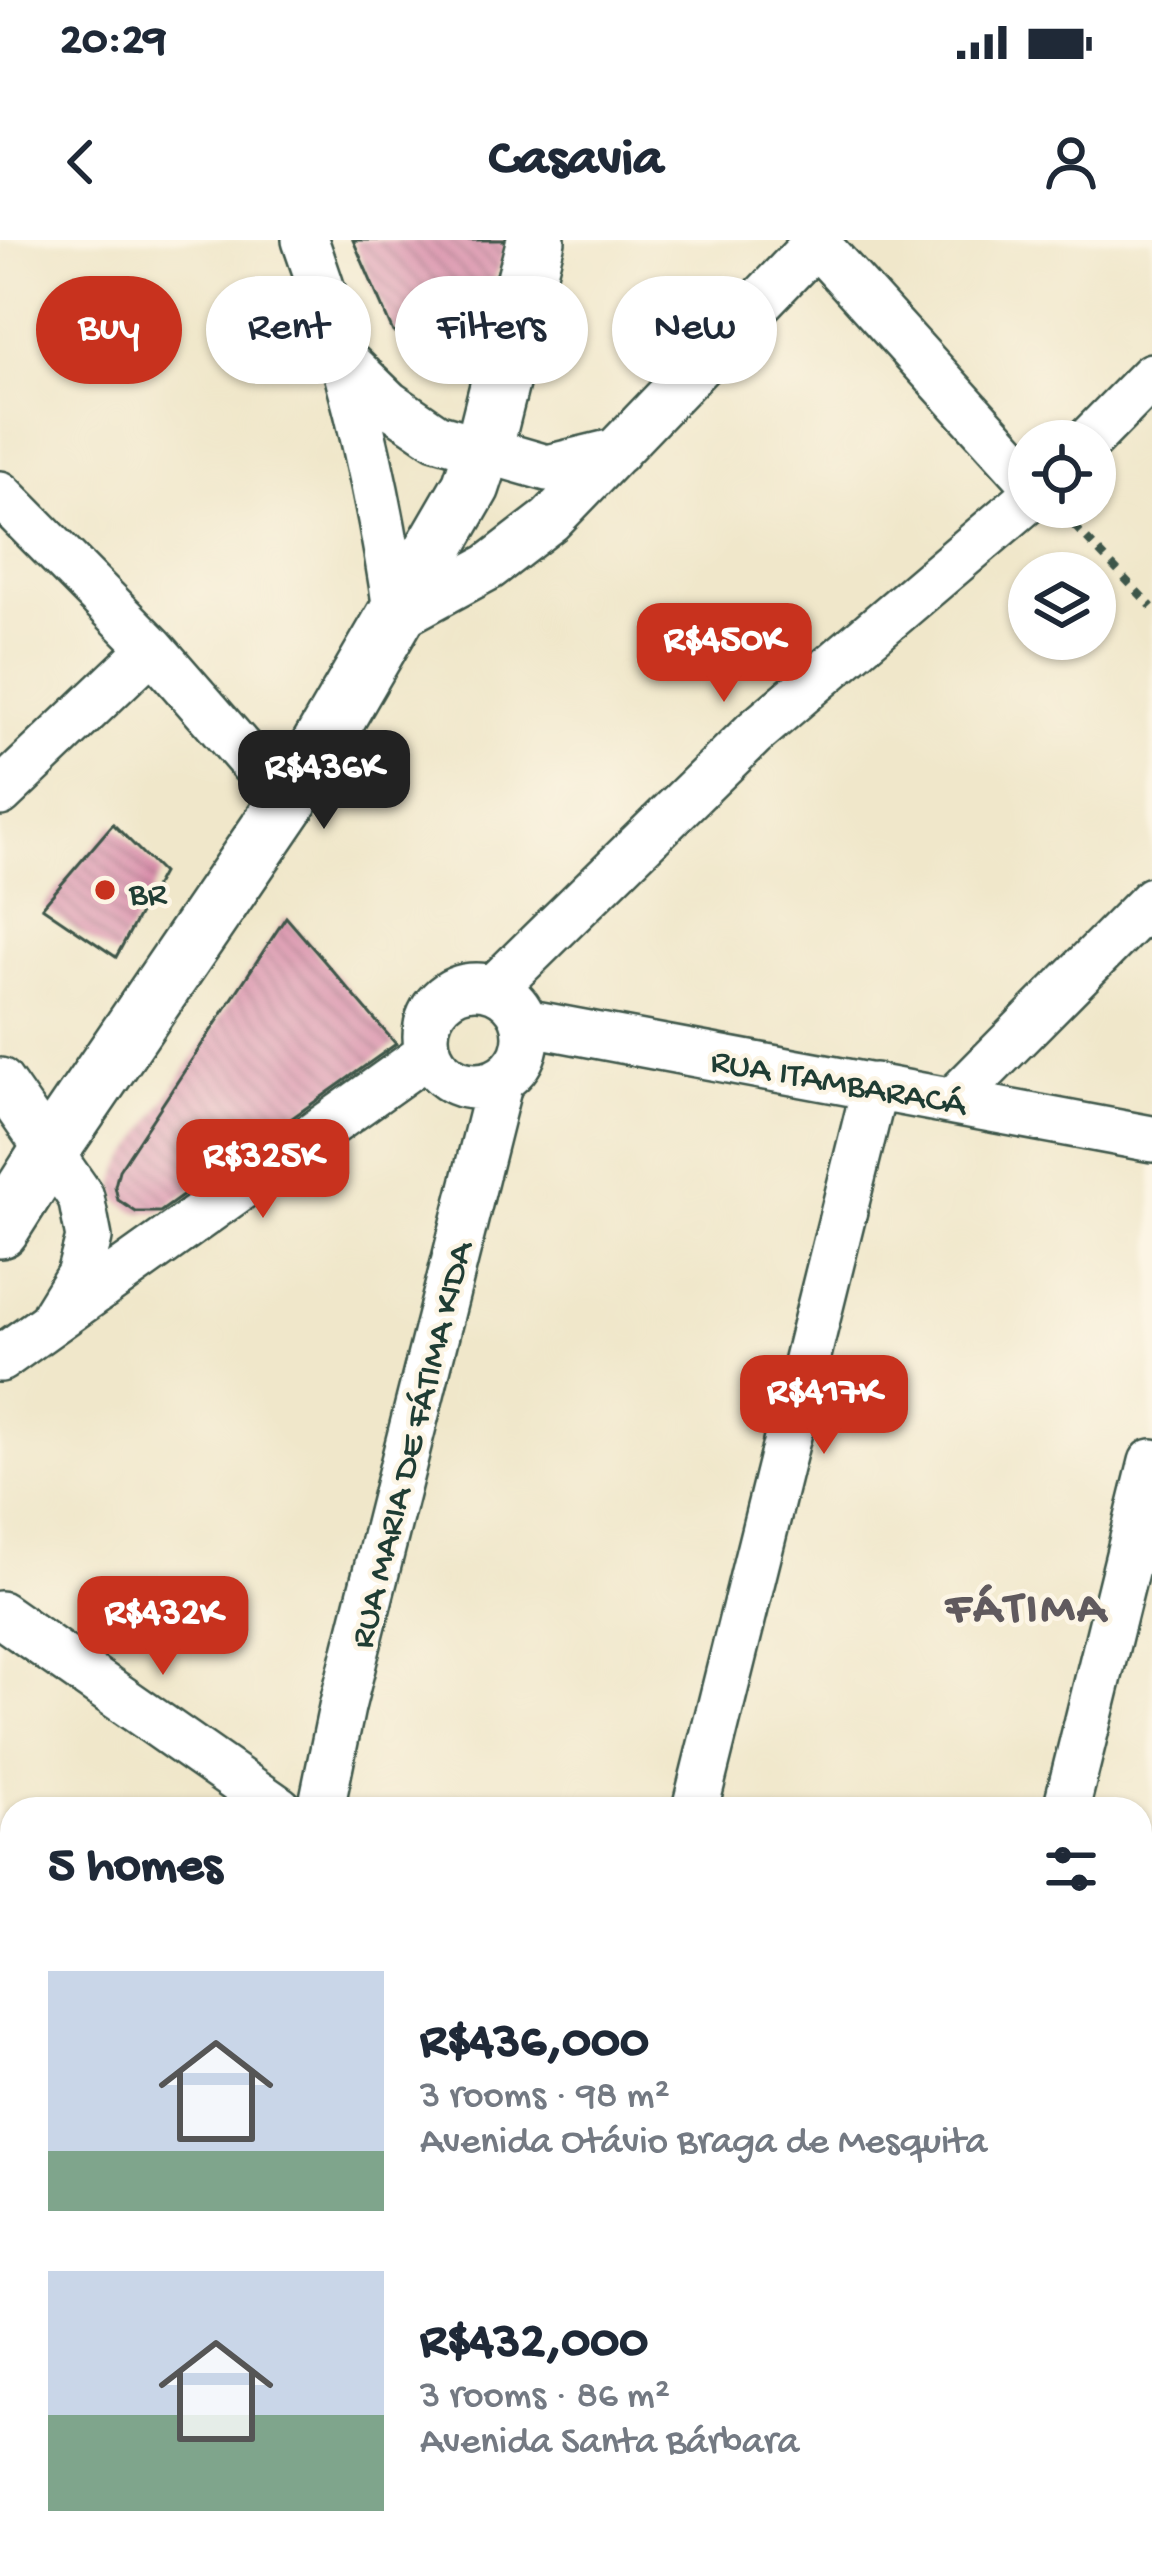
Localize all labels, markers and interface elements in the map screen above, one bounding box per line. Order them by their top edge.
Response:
text: 20:29 [60,16,166,69]
icon: back [48,129,114,195]
icon: person [1038,129,1104,195]
text: Casavia [489,130,663,194]
chip: Buy [36,276,182,384]
chip: Rent [206,276,371,384]
chip: Filters [395,276,588,384]
chip: New [612,276,777,384]
map controls [1008,420,1116,660]
button: locate [1008,420,1116,528]
button: layers [1008,552,1116,660]
pin: R$450K [626,603,822,705]
text: R$450K [664,619,784,665]
pin: R$436K [226,730,422,832]
text: R$436K [265,746,383,792]
place label: BR [128,875,167,918]
marker: BR [92,877,118,903]
street label: RUA ITAMBARACÁ [707,1042,971,1129]
pin: R$325K [165,1119,361,1221]
text: R$325K [203,1135,323,1181]
street label: RUA MARIA DE FÁTIMA KIDA [343,1236,486,1653]
pin: R$417K [726,1355,922,1457]
text: R$417K [767,1371,881,1417]
pin: R$432K [65,1576,261,1678]
district label: FÁTIMA [944,1583,1109,1640]
text: R$432K [104,1592,222,1638]
icon: filters [1038,1836,1104,1902]
text: 5 homes [48,1839,222,1899]
text: R$436,000 [420,2015,649,2075]
icon: home [144,2019,288,2163]
text: 3 rooms · 98 m² [420,2075,670,2121]
text: Avenida Otávio Braga de Mesquita [420,2121,987,2167]
text: R$432,000 [420,2315,648,2375]
icon: home [144,2319,288,2463]
text: 3 rooms · 86 m² [420,2375,670,2421]
text: Avenida Santa Bárbara [420,2421,799,2467]

